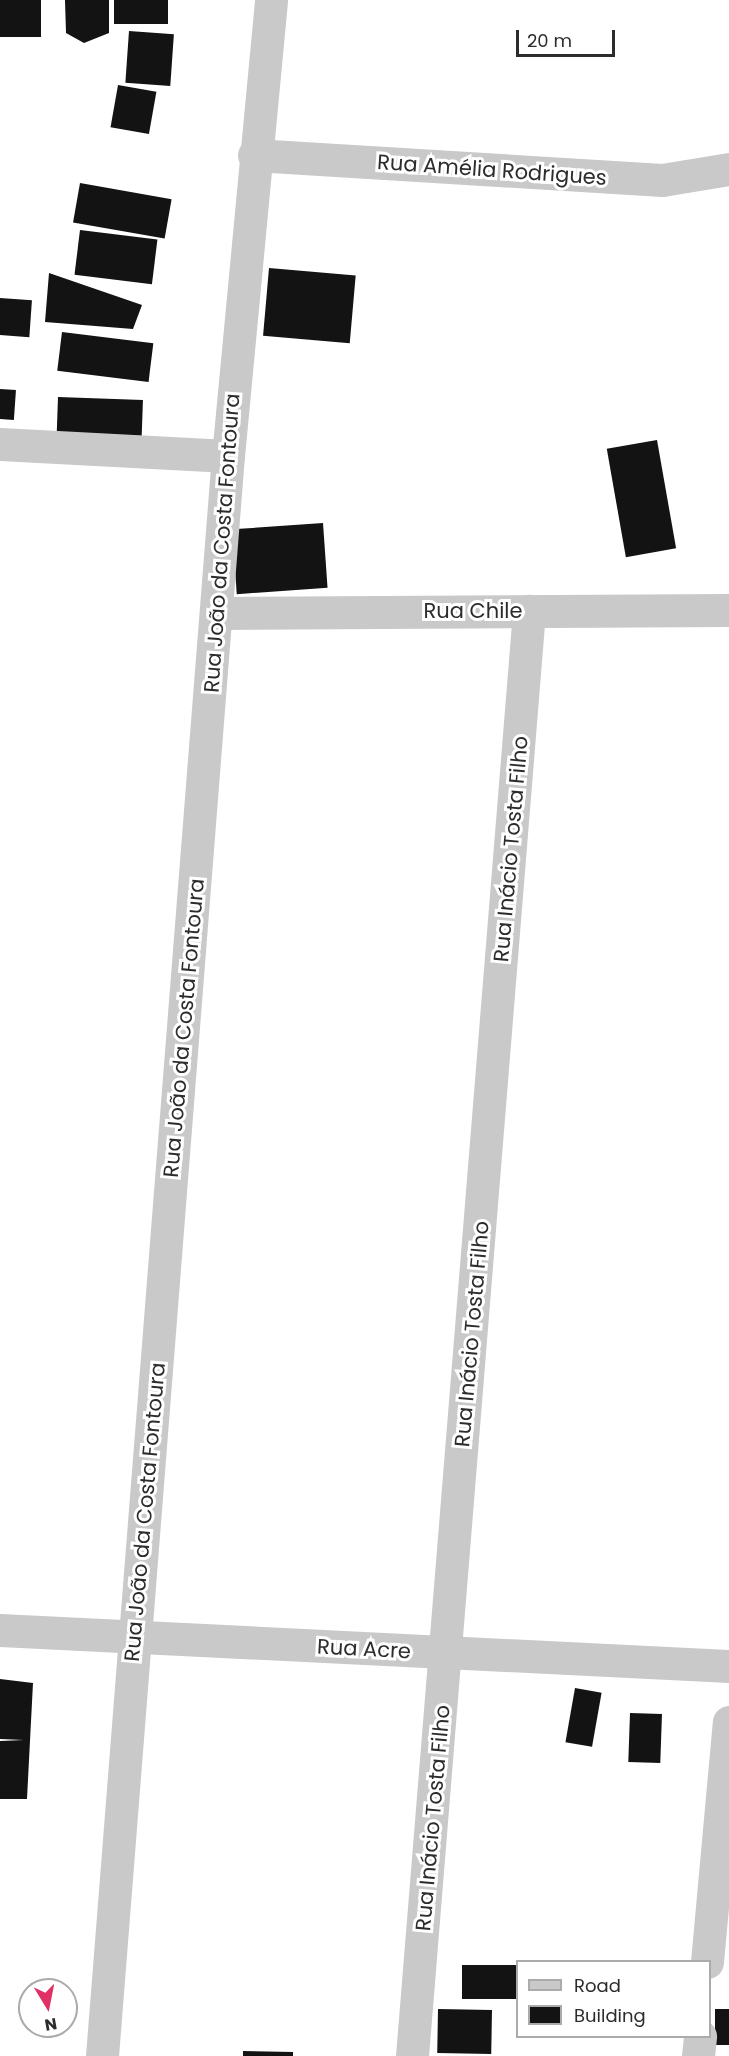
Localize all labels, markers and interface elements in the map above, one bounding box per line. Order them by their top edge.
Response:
scale bar [519,18,618,56]
text: 20 m [527,28,572,53]
street label: Rua Amélia Rodrigues [376,149,608,191]
street label: Rua João da Costa Fontoura [199,393,245,693]
street label: Rua Chile [423,598,523,624]
street label: Rua Inácio Tosta Filho [489,735,533,963]
street label: Rua João da Costa Fontoura [158,878,210,1178]
street label: Rua Inácio Tosta Filho [450,1220,494,1448]
street label: Rua João da Costa Fontoura [119,1362,171,1662]
street label: Rua Acre [317,1634,411,1664]
street label: Rua Inácio Tosta Filho [411,1704,455,1932]
legend [516,1960,711,2038]
text: Road [574,1973,621,1998]
north arrow [18,1978,78,2038]
text: Building [574,2003,646,2028]
text: N [43,2012,59,2037]

